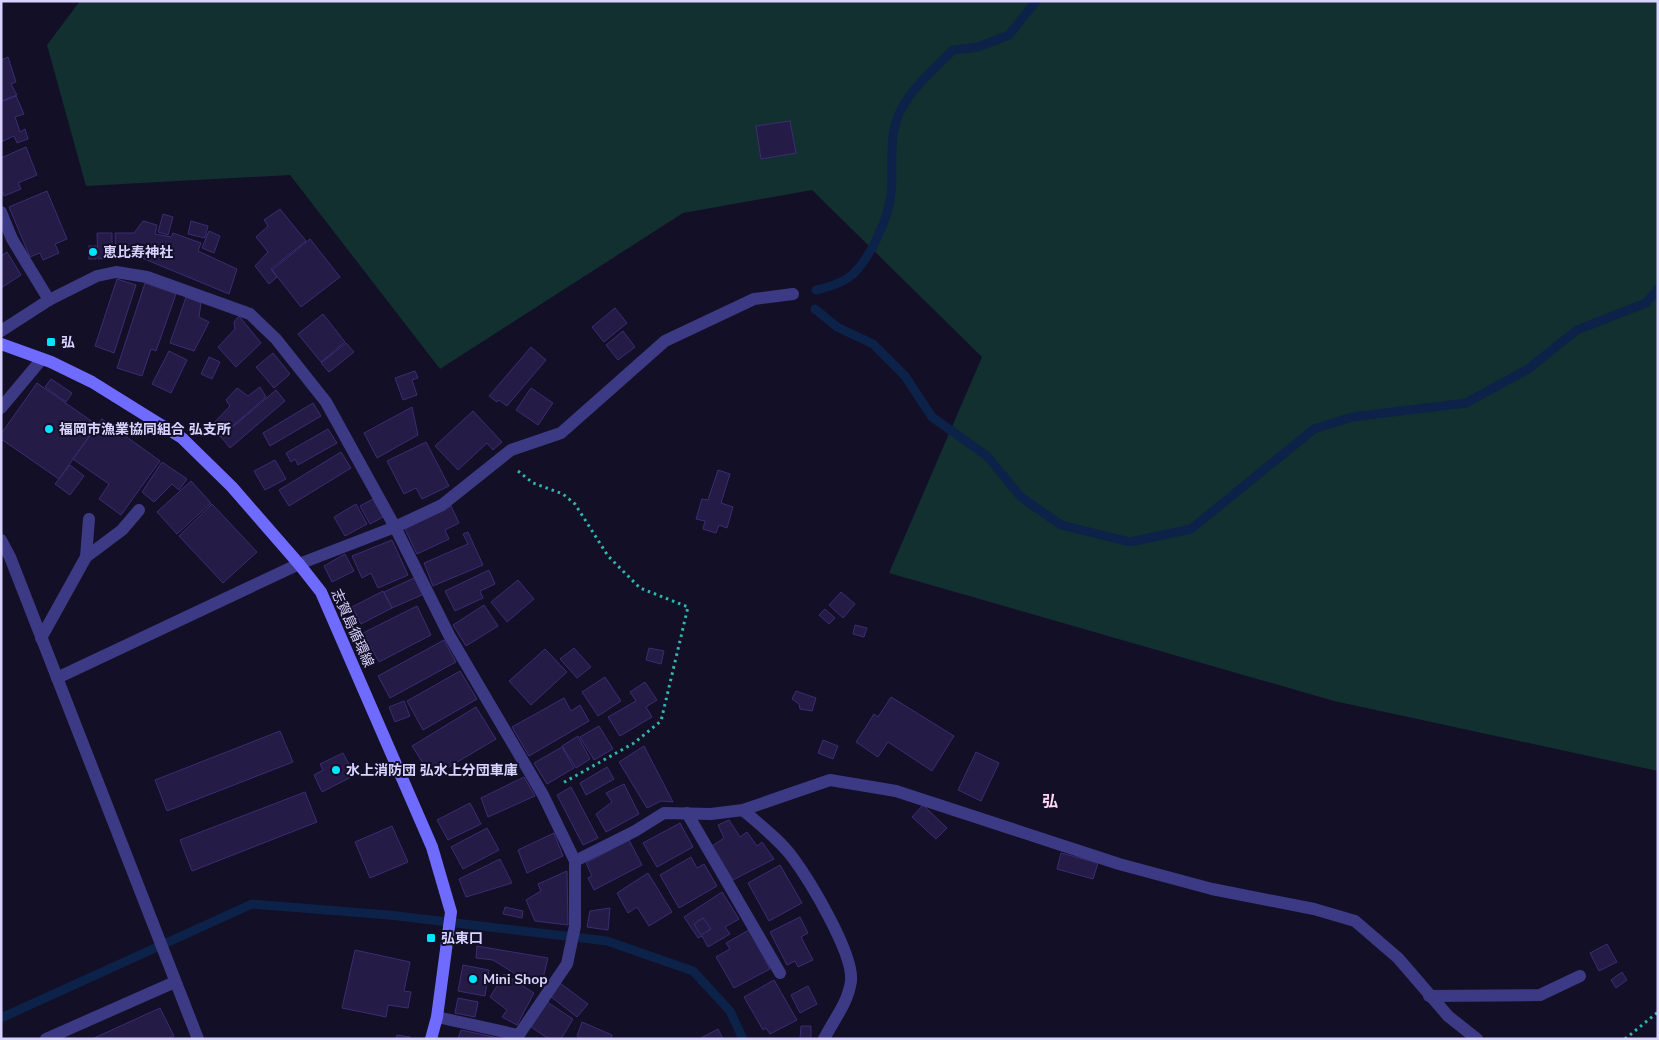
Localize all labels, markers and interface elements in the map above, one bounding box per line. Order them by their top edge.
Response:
place label: 恵比寿神社 [103,243,173,262]
marker: 恵比寿神社 [87,246,99,258]
place label: 弘 [61,333,75,352]
marker: 弘 [45,336,57,348]
place label: 福岡市漁業協同組合 弘支所 [59,420,231,439]
marker: 福岡市漁業協同組合 弘支所 [43,423,55,435]
street label: 志賀島循環線 [327,586,378,670]
place label: 水上消防団 弘水上分団車庫 [346,761,518,780]
marker: 水上消防団 弘水上分団車庫 [330,764,342,776]
district label: 弘 [1042,791,1058,813]
place label: 弘東口 [441,929,483,948]
marker: 弘東口 [425,932,437,944]
place label: Mini Shop [483,970,548,989]
marker: Mini Shop [467,973,479,985]

